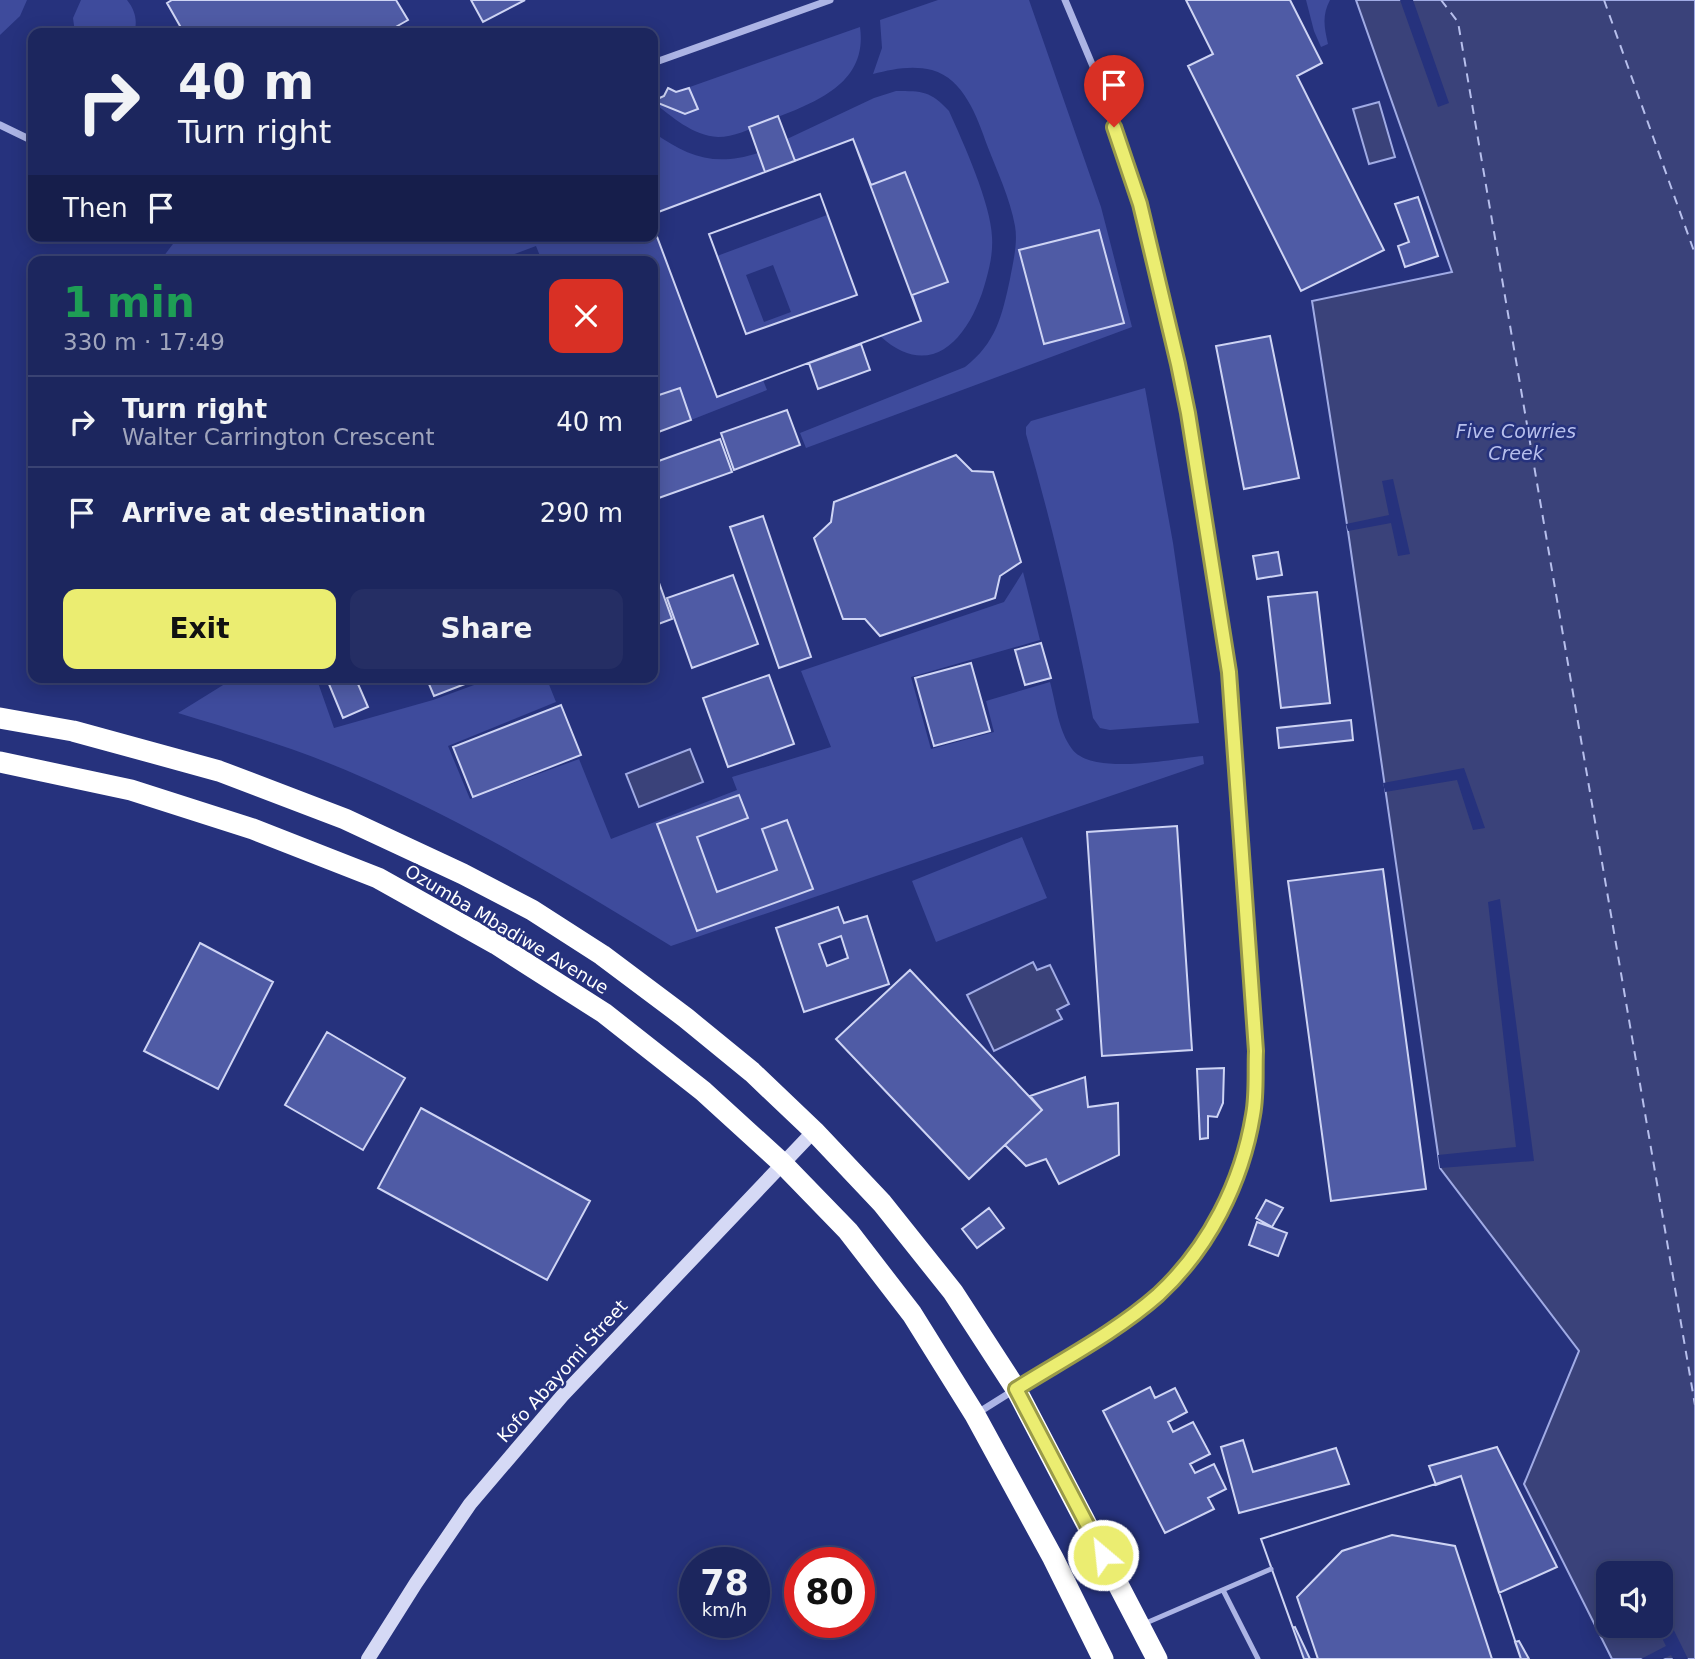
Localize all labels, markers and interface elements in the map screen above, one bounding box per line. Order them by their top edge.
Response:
text: 40 m [178,54,314,111]
pin [1084,55,1144,127]
icon: right [63,56,154,147]
icon: arrive [1095,66,1133,104]
text: Turn right [178,113,331,151]
icon: arrive [142,189,180,227]
text: Then [63,193,128,223]
text: 1 min [63,278,195,327]
button: close [549,279,623,353]
text: 330 m · 17:49 [63,329,225,355]
text: Turn right [122,394,267,424]
icon: right [63,403,101,441]
text: 40 m [556,407,623,437]
water label: Five Cowries Creek [1456,420,1576,464]
text: Walter Carrington Crescent [122,424,434,450]
icon: arrive [63,494,101,532]
text: Arrive at destination [122,498,426,528]
text: 290 m [540,498,623,528]
button: Exit [63,589,336,669]
button: Share [350,589,623,669]
street label: Ozumba Mbadiwe Avenue [401,860,613,998]
street label: Kofo Abayomi Street [493,1295,631,1447]
position arrow [1066,1518,1140,1592]
speed limit sign: 80 [784,1547,875,1638]
map controls [1596,1561,1673,1638]
button: sound [1596,1561,1673,1638]
text: 78 [700,1563,749,1603]
text: km/h [702,1599,747,1620]

